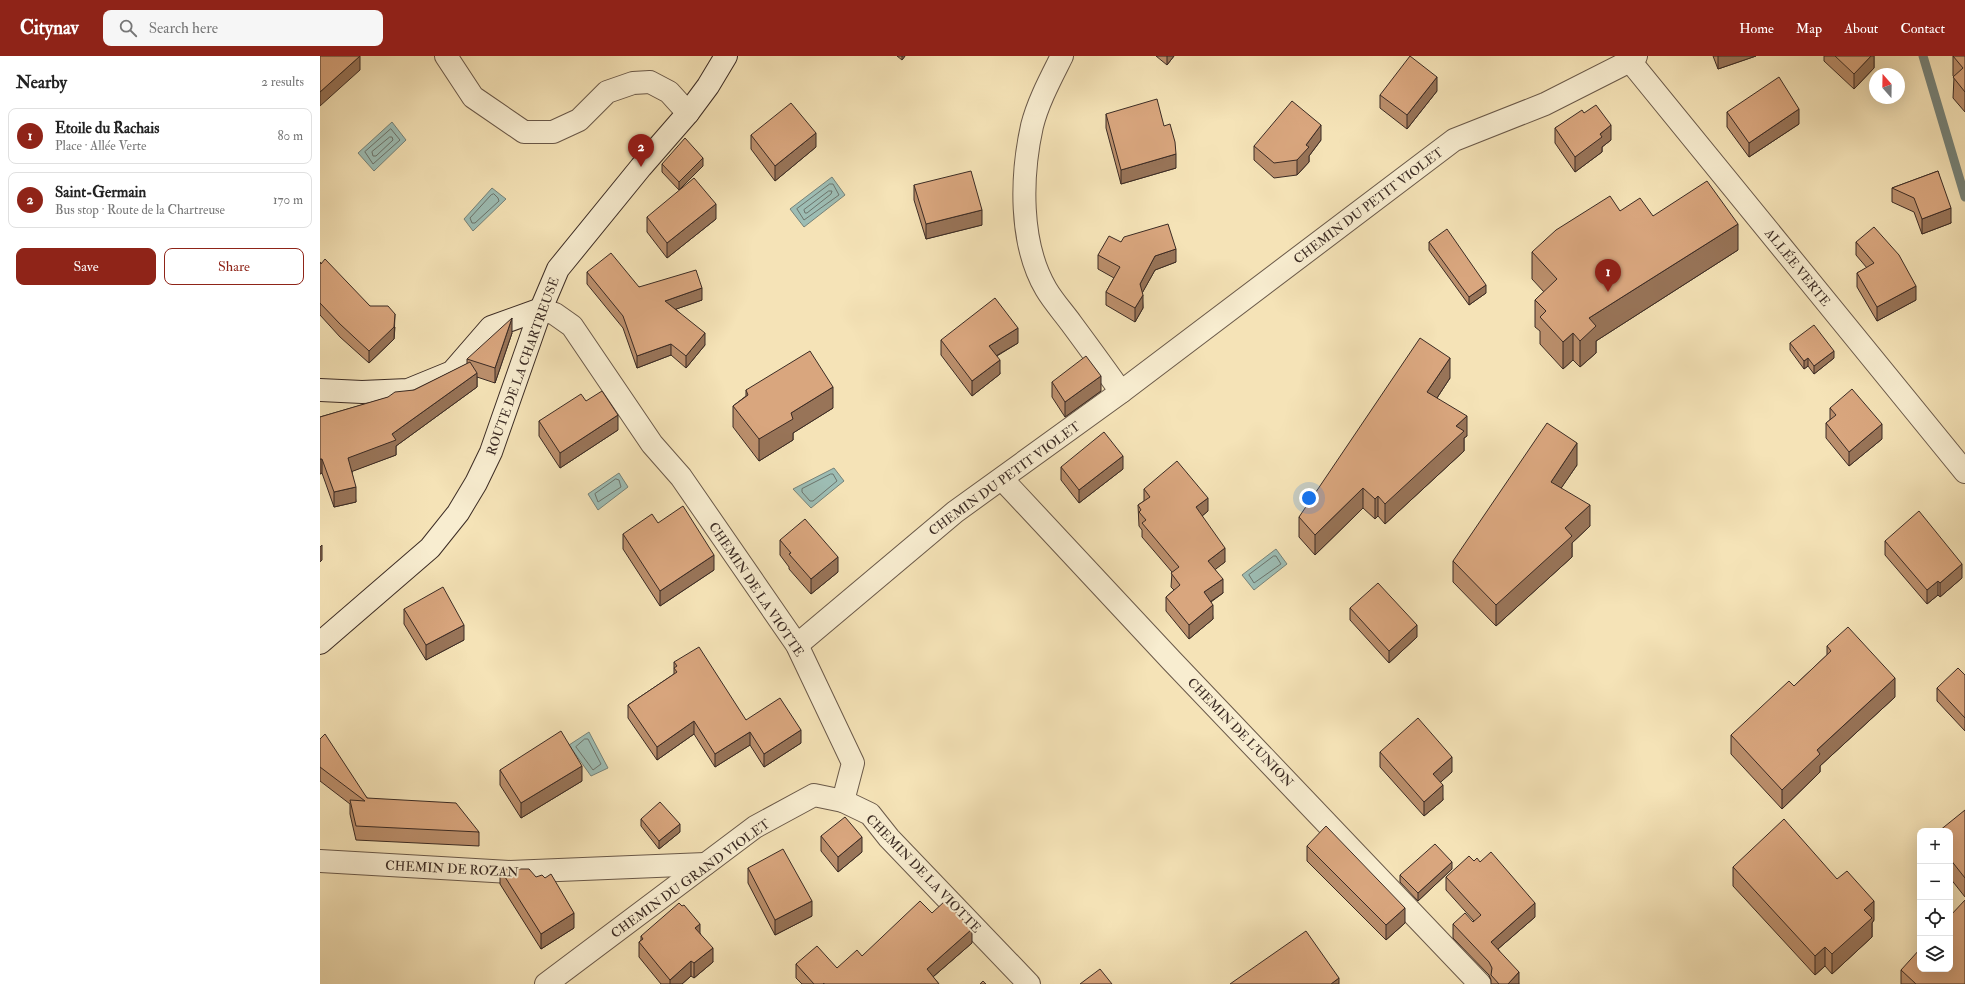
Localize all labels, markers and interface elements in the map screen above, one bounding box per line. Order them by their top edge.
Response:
search box [103,10,383,46]
text: Citynav [20,16,79,40]
icon: search [117,17,139,39]
text: Search here [149,19,218,38]
text: Home [1739,20,1774,37]
text: Map [1796,20,1822,37]
text: About [1844,20,1878,37]
text: Contact [1900,20,1945,37]
north arrow [1869,68,1905,104]
text: Nearby [16,72,67,93]
text: 2 results [261,74,304,90]
text: Etoile du Rachais [55,119,159,138]
text: 1 [28,128,32,144]
text: 80 m [277,128,303,144]
pin: 2 [628,134,654,167]
text: Place · Allée Verte [55,138,147,154]
street label: CHEMIN DU PETIT VIOLET [1291,144,1447,267]
text: Saint-Germain [55,183,146,202]
text: 2 [27,192,33,208]
text: 170 m [273,192,303,208]
text: Bus stop · Route de la Chartreuse [55,202,225,218]
street label: ALLÉE VERTE [1760,224,1834,310]
button: Save [16,248,156,285]
button: Share [164,248,304,285]
pin: 1 [1595,259,1621,292]
street label: ROUTE DE LA CHARTREUSE [483,275,563,458]
street label: CHEMIN DU PETIT VIOLET [926,418,1084,539]
your location [1299,488,1319,508]
street label: CHEMIN DE LA VIOTTE [705,519,807,660]
street label: CHEMIN DE L'UNION [1184,675,1297,791]
street label: CHEMIN DE LA VIOTTE [862,811,984,936]
street label: CHEMIN DU GRAND VIOLET [608,816,773,942]
map controls [1917,828,1953,972]
button: + [1917,828,1953,864]
street label: CHEMIN DE ROZAN [385,858,519,881]
button: − [1917,864,1953,900]
button: locate [1917,900,1953,936]
button: layers [1917,936,1953,972]

